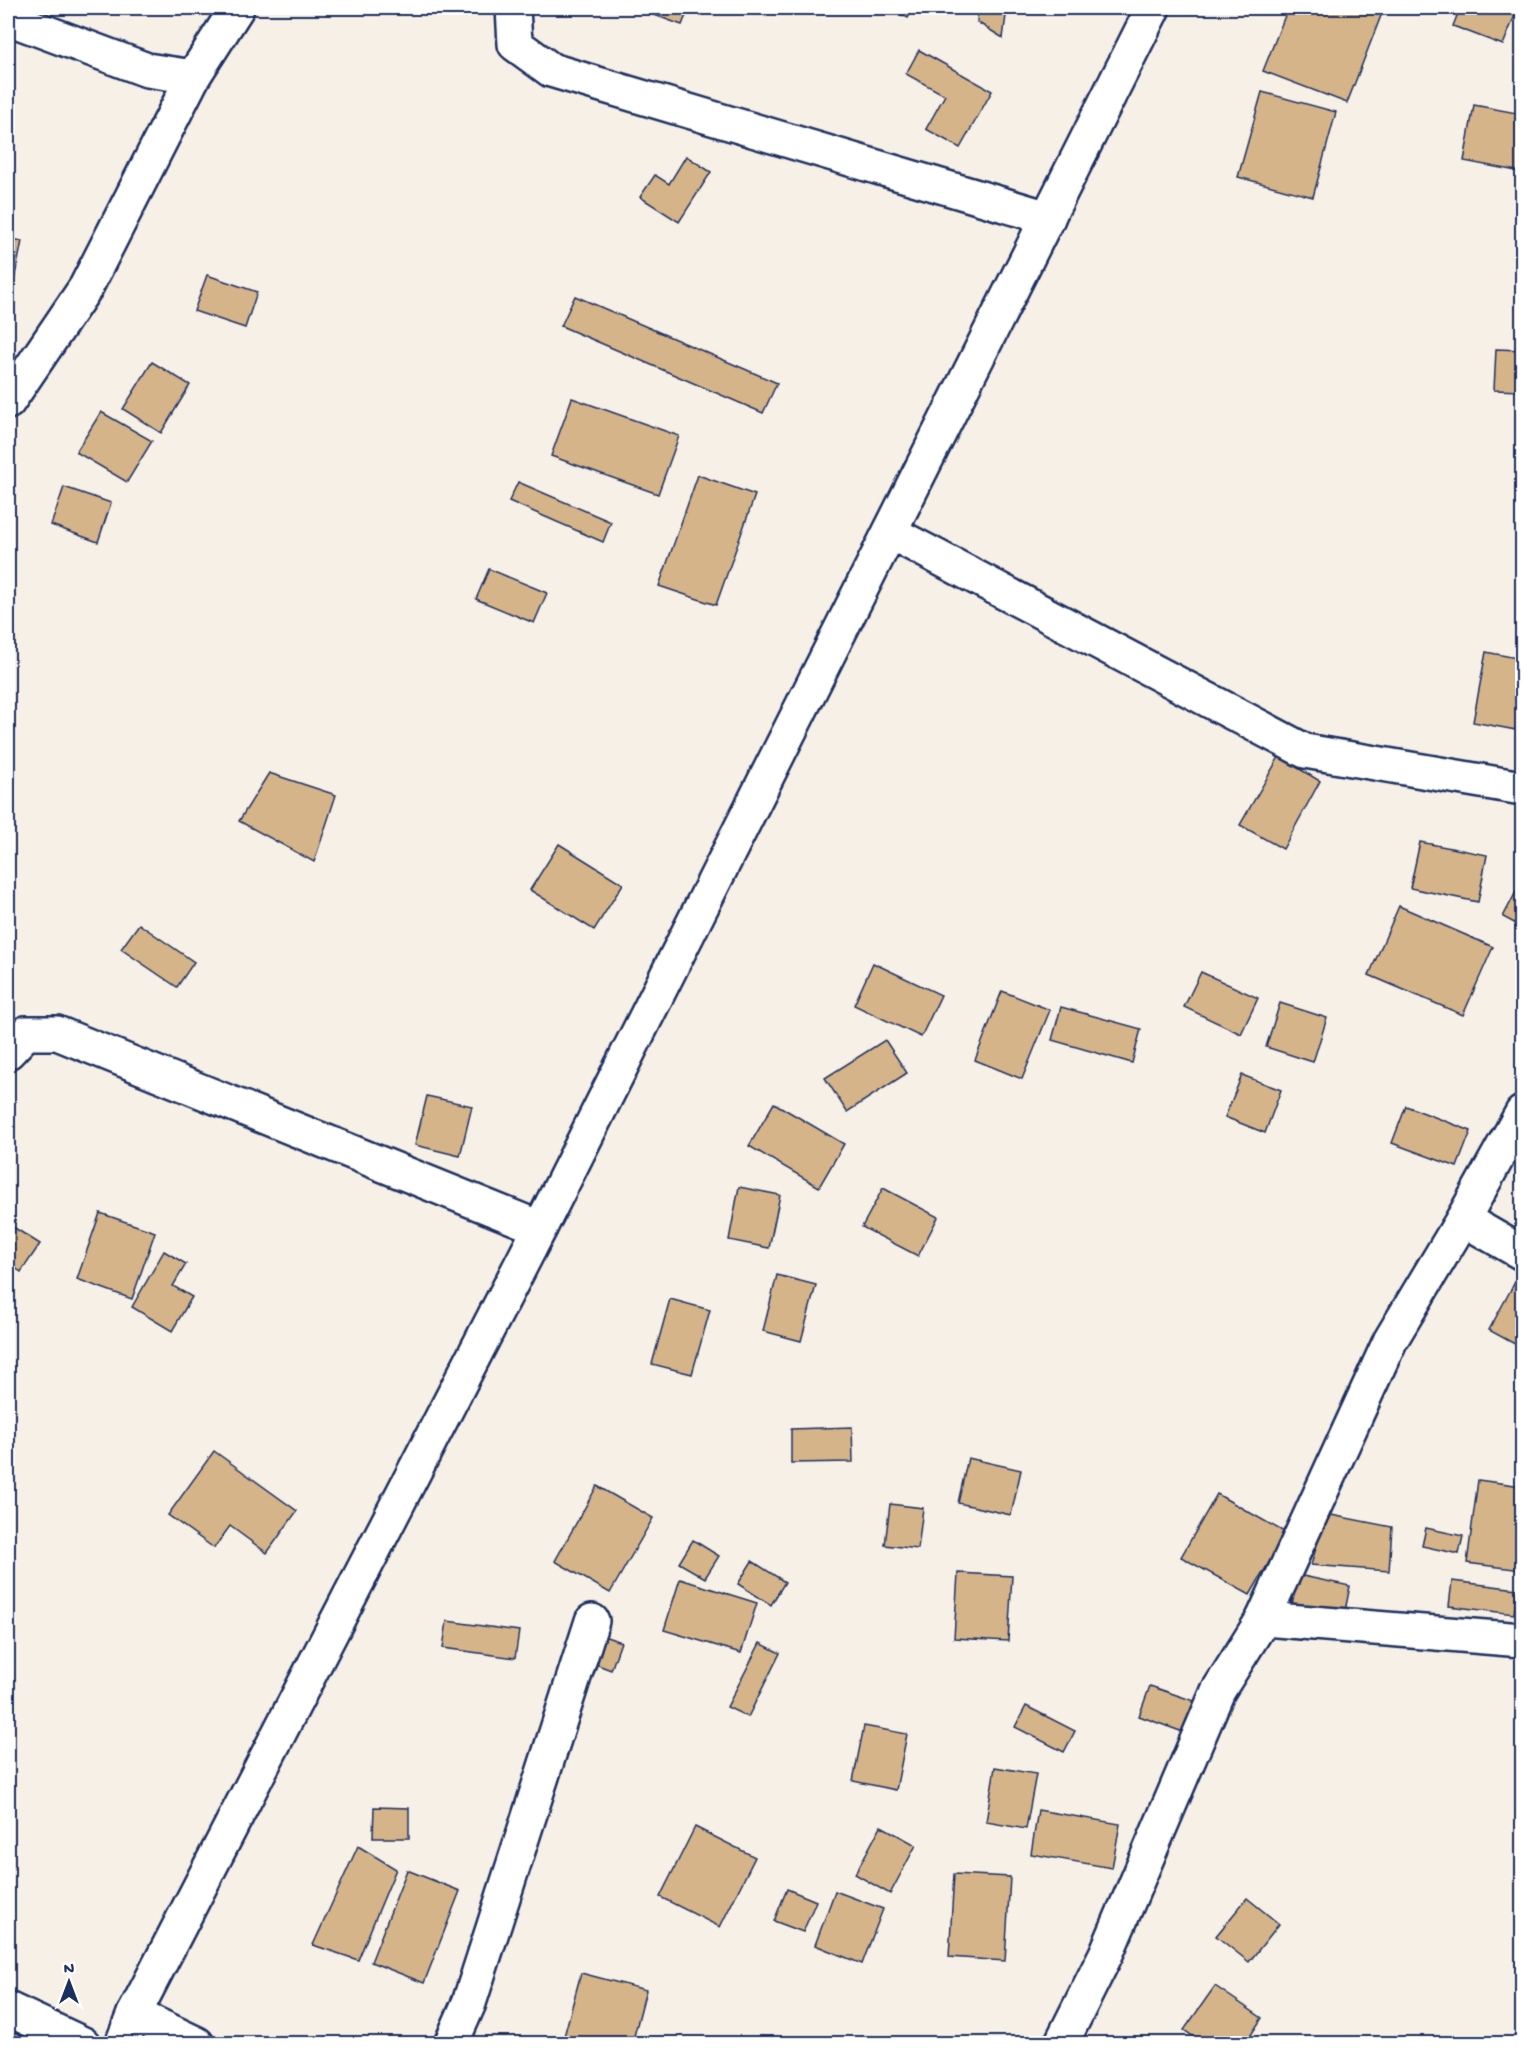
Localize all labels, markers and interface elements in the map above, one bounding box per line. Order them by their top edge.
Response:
north arrow [39,1952,99,2012]
text: N [64,1961,75,1980]

